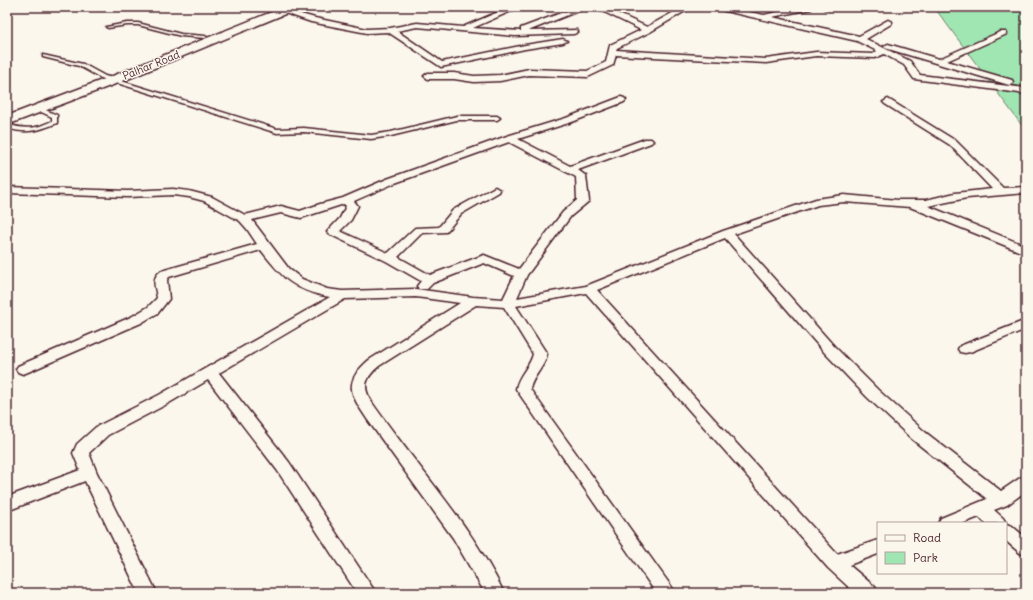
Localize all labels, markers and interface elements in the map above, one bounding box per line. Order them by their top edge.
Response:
street label: Palhar Road [120,47,182,83]
legend [877,522,1007,574]
text: Road [913,530,941,545]
text: Park [913,550,938,565]

